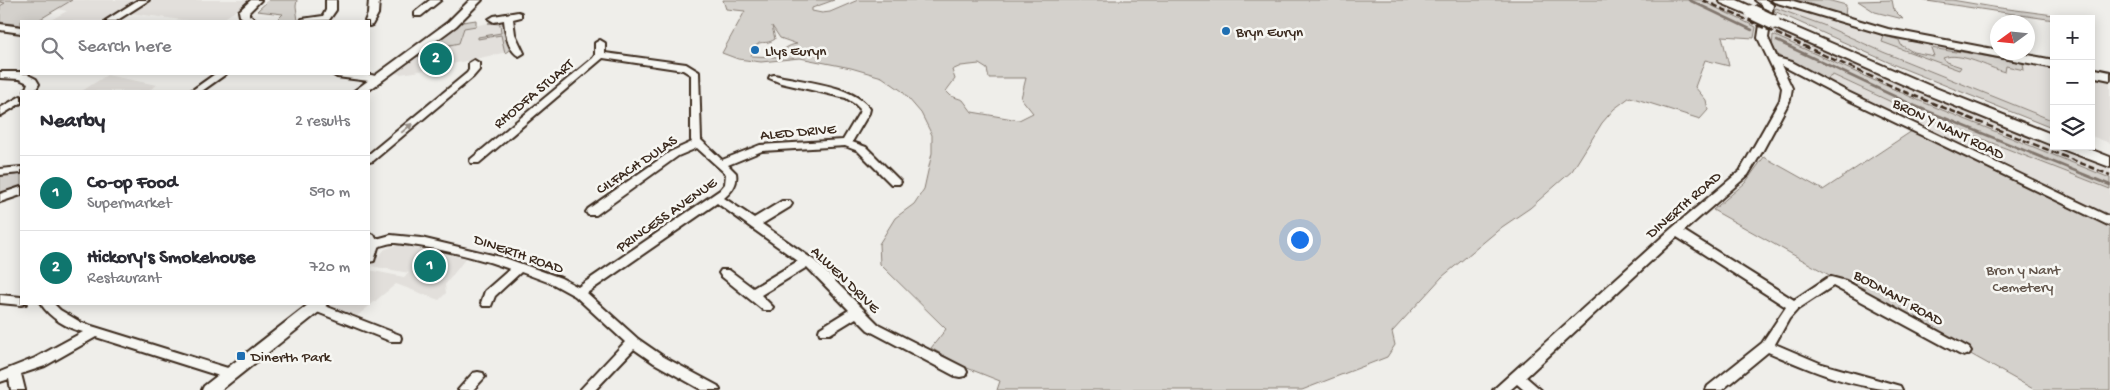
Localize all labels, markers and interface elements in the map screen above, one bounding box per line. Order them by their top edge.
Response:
north arrow [1990,15,2035,60]
map controls [2050,15,2095,150]
button: + [2050,15,2095,60]
search box [20,20,370,75]
place label: Bryn Euryn [1235,24,1303,42]
marker: Bryn Euryn [1220,25,1232,37]
icon: search [38,34,66,62]
text: Search here [78,36,172,59]
pin: 2 [420,40,452,78]
place label: Llys Euryn [765,43,826,61]
marker: Llys Euryn [749,44,761,56]
street label: RHODFA STUART [491,55,579,133]
button: − [2050,60,2095,105]
street label: BRON Y NANT ROAD [1889,95,2007,165]
button: layers [2050,105,2095,150]
text: Nearby [40,110,105,135]
text: 2 results [295,113,350,132]
street label: ALED DRIVE [760,121,837,145]
one-way arrow [400,123,413,134]
street label: CILFACH DULAS [593,132,681,199]
street label: DINERTH ROAD [1642,168,1726,244]
text: Co-op Food [87,172,177,195]
street label: PRINCESS AVENUE [613,174,722,258]
text: 1 [53,184,59,203]
text: 590 m [309,184,350,203]
text: Supermarket [87,195,172,214]
your location [1287,227,1313,253]
street label: DINERTH ROAD [470,231,566,279]
street label: ALWEN DRIVE [806,243,883,318]
text: Hickory's Smokehouse [87,247,255,270]
pin: 1 [414,247,446,285]
text: 2 [52,259,60,278]
text: 720 m [310,259,350,278]
park label: Bron y Nant Cemetery [1985,262,2062,297]
street label: BODNANT ROAD [1849,266,1946,331]
text: Restaurant [87,270,161,289]
place label: Dinerth Park [250,349,332,367]
marker: Dinerth Park [235,350,247,362]

